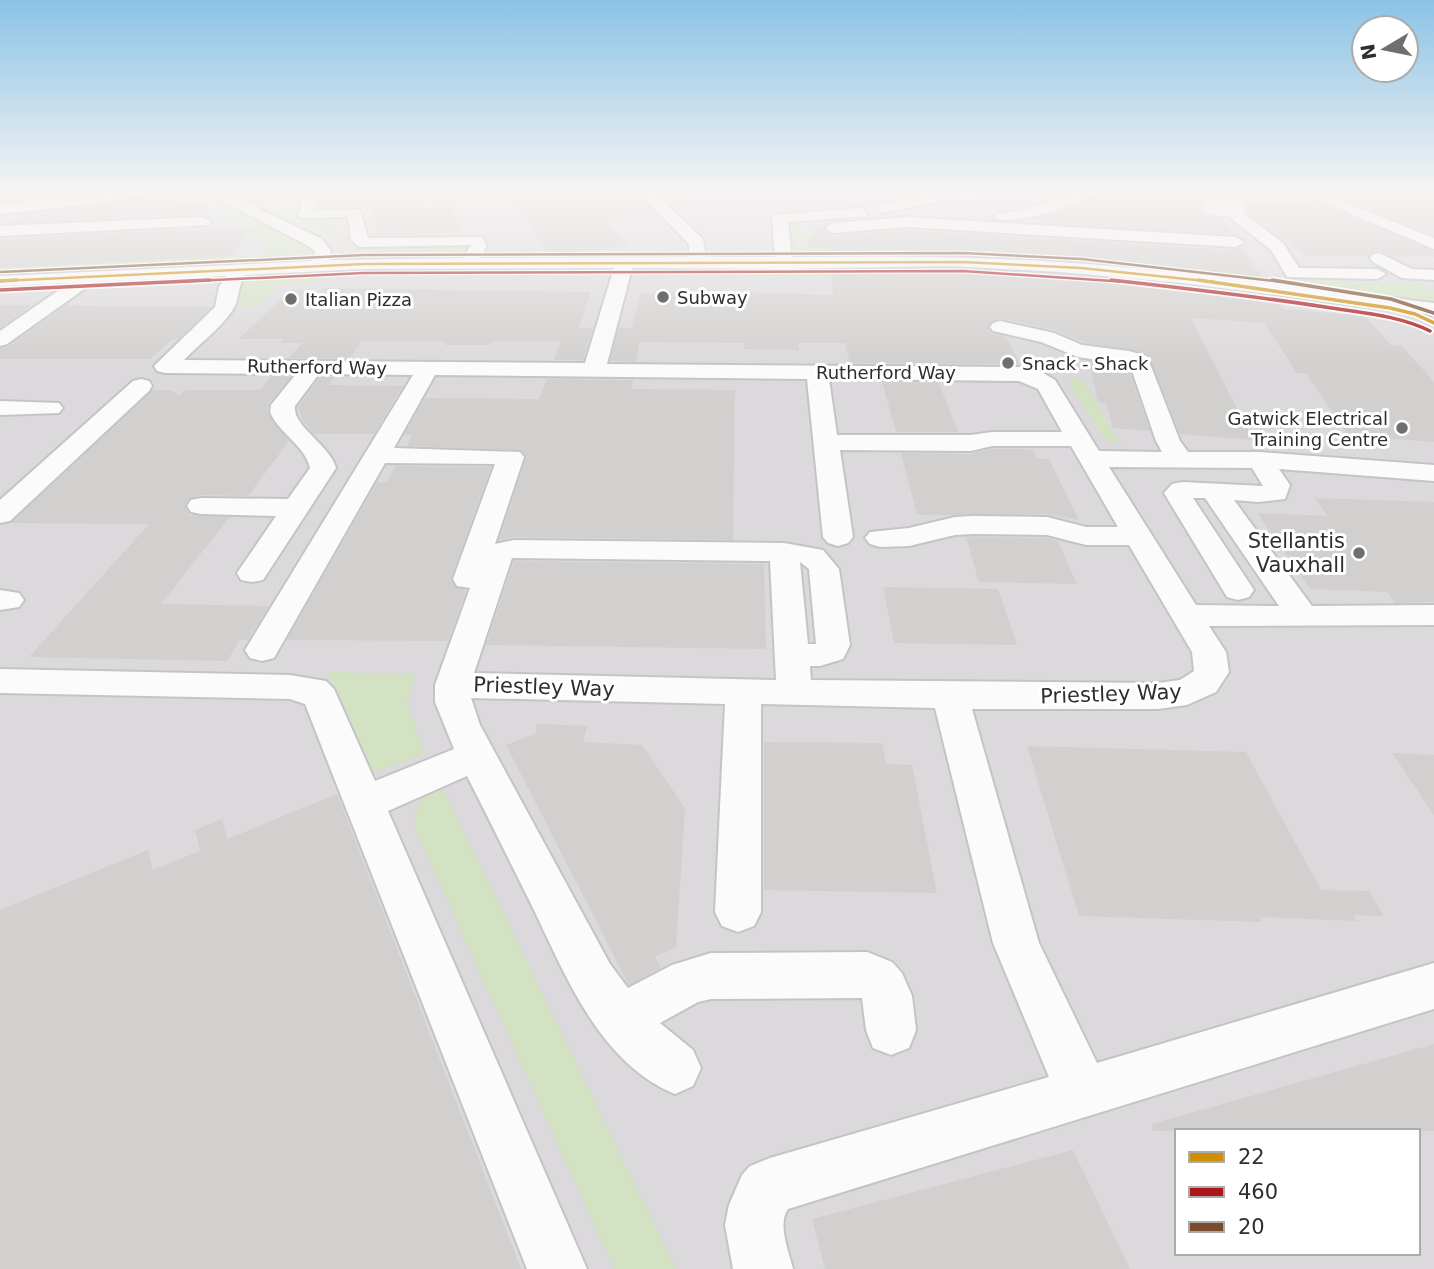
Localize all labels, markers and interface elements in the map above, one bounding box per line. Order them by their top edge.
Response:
north arrow [1350,14,1420,84]
text: N [1356,42,1380,62]
place label: Subway [677,287,748,308]
place label: Italian Pizza [305,289,412,310]
marker: Subway [655,289,671,305]
marker: Italian Pizza [283,291,299,307]
place label: Snack - Shack [1022,353,1149,374]
street label: Rutherford Way [247,355,387,379]
marker: Snack - Shack [1000,355,1016,371]
street label: Rutherford Way [816,362,956,383]
place label: Gatwick Electrical Training Centre [1227,408,1388,450]
marker: Gatwick Electrical Training Centre [1394,420,1410,436]
place label: Stellantis Vauxhall [1248,529,1345,577]
marker: Stellantis Vauxhall [1351,545,1367,561]
street label: Priestley Way [473,673,615,701]
street label: Priestley Way [1040,680,1182,708]
legend [1175,1129,1420,1255]
text: 22 [1238,1145,1265,1169]
text: 460 [1238,1180,1278,1204]
text: 20 [1238,1215,1265,1239]

